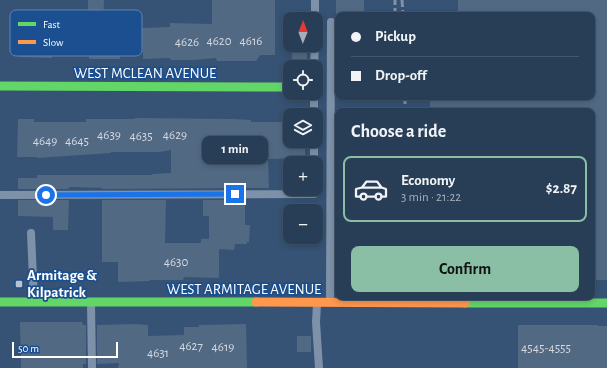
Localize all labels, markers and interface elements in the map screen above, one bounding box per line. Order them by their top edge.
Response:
legend [10,10,142,56]
north arrow [283,12,323,52]
map controls [283,12,323,244]
text: Fast [43,19,61,30]
text: Pickup [375,29,416,44]
house number: 4620 [206,35,232,48]
house number: 4616 [240,35,262,48]
house number: 4626 [175,36,199,49]
text: Slow [43,37,64,48]
button: locate [283,60,323,100]
street label: WEST MCLEAN AVENUE [74,66,216,81]
text: Drop-off [375,68,427,83]
button: layers [283,108,323,148]
text: Choose a ride [351,123,446,141]
house number: 4639 [97,129,121,142]
house number: 4629 [163,129,187,142]
house number: 4635 [129,130,153,143]
house number: 4649 [33,135,57,148]
house number: 4645 [65,135,89,148]
callout: 1 min [202,136,268,164]
text: 1 min [221,143,249,156]
button: + [283,156,323,196]
icon: car [353,171,389,207]
text: Economy [401,173,455,188]
text: $2.87 [546,181,577,196]
route end [226,185,244,203]
route start [37,186,55,204]
text: 3 min · 21:22 [401,191,461,204]
button: − [283,204,323,244]
button: Confirm [351,246,579,292]
house number: 4630 [164,256,188,269]
place label: Armitage & Kilpatrick [27,268,97,300]
marker: Armitage & Kilpatrick [14,279,24,289]
street label: WEST ARMITAGE AVENUE [167,282,321,297]
scale bar [12,340,118,359]
house number: 4627 [179,340,203,353]
house number: 4619 [212,341,234,354]
house number: 4545-4555 [521,342,571,355]
text: 50 m [18,343,39,354]
house number: 4631 [147,347,169,360]

